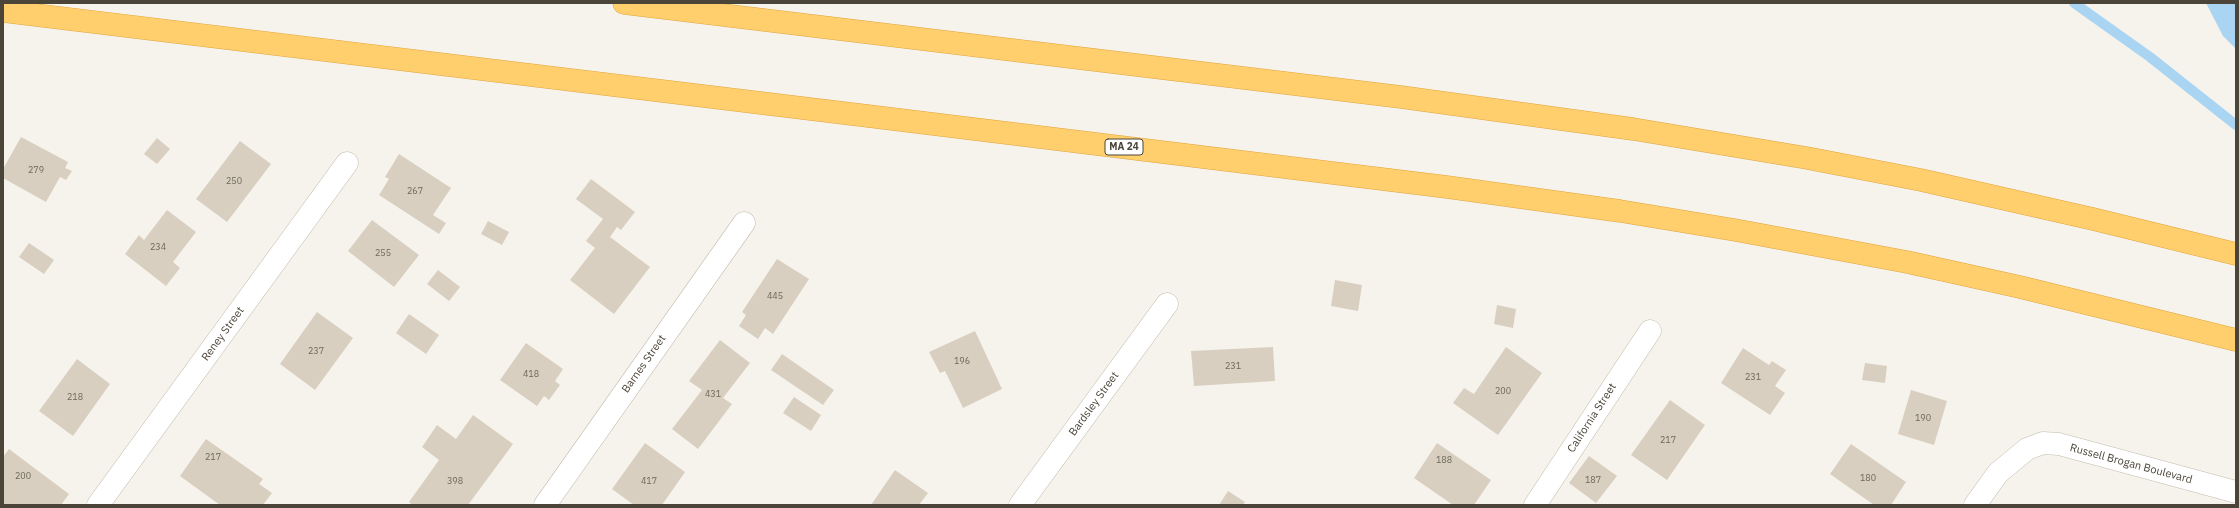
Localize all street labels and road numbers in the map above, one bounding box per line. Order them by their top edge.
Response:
road number: MA 24 [1105,139,1143,155]
street label: Reney Street [199,304,247,364]
street label: Barnes Street [619,333,669,395]
street label: Bardsley Street [1066,369,1122,439]
street label: California Street [1565,381,1619,455]
street label: Russell Brogan Boulevard [2068,441,2194,487]

